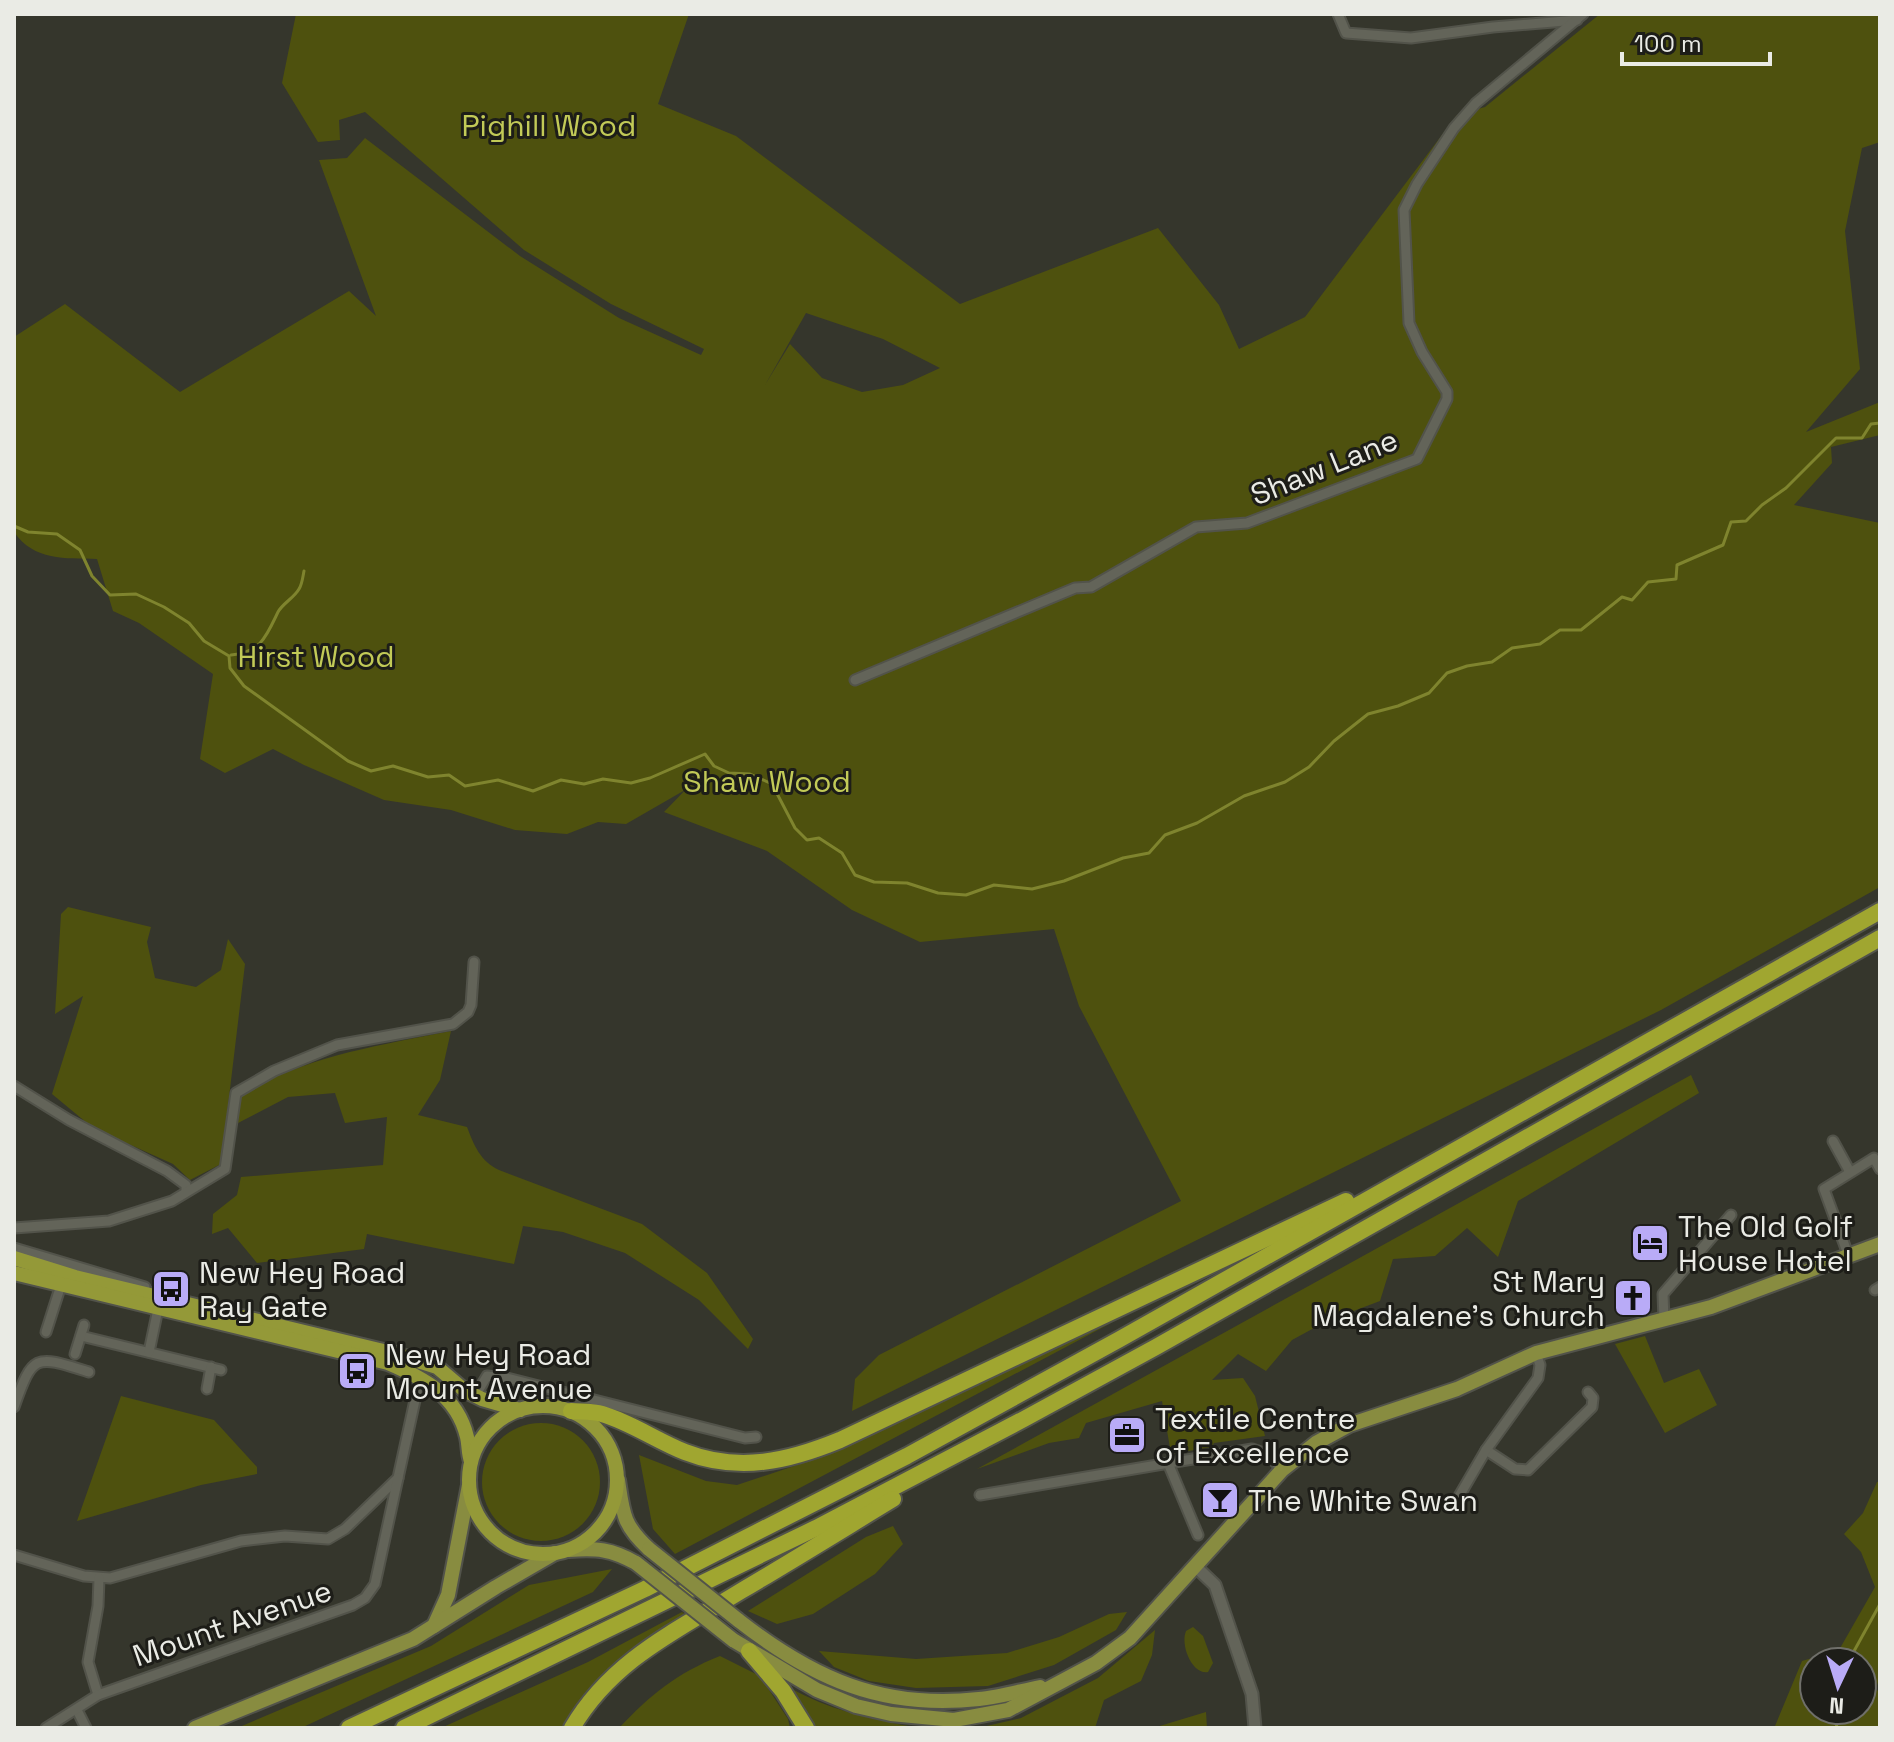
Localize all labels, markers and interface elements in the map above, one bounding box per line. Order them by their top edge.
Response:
scale bar [1622,16,1770,66]
text: 100 m [1634,28,1702,59]
park label: Pighill Wood [462,106,636,145]
street label: Shaw Lane [1245,420,1403,514]
park label: Hirst Wood [237,637,395,676]
park label: Shaw Wood [683,762,851,801]
place label: The Old Golf House Hotel [1678,1207,1853,1280]
hotel icon: The Old Golf House Hotel [1629,1222,1671,1264]
place label: New Hey Road Ray Gate [199,1253,405,1326]
place label: St Mary Magdalene's Church [1312,1262,1605,1335]
bus stop icon: New Hey Road Ray Gate [150,1268,192,1310]
church icon: St Mary Magdalene's Church [1612,1277,1654,1319]
place label: New Hey Road Mount Avenue [385,1335,593,1408]
bus stop icon: New Hey Road Mount Avenue [336,1350,378,1392]
place label: Textile Centre of Excellence [1155,1399,1356,1472]
office icon: Textile Centre of Excellence [1106,1414,1148,1456]
bar icon: The White Swan [1199,1479,1241,1521]
place label: The White Swan [1248,1481,1478,1520]
street label: Mount Avenue [127,1571,337,1675]
north arrow [1798,1646,1878,1726]
text: N [1828,1691,1845,1720]

